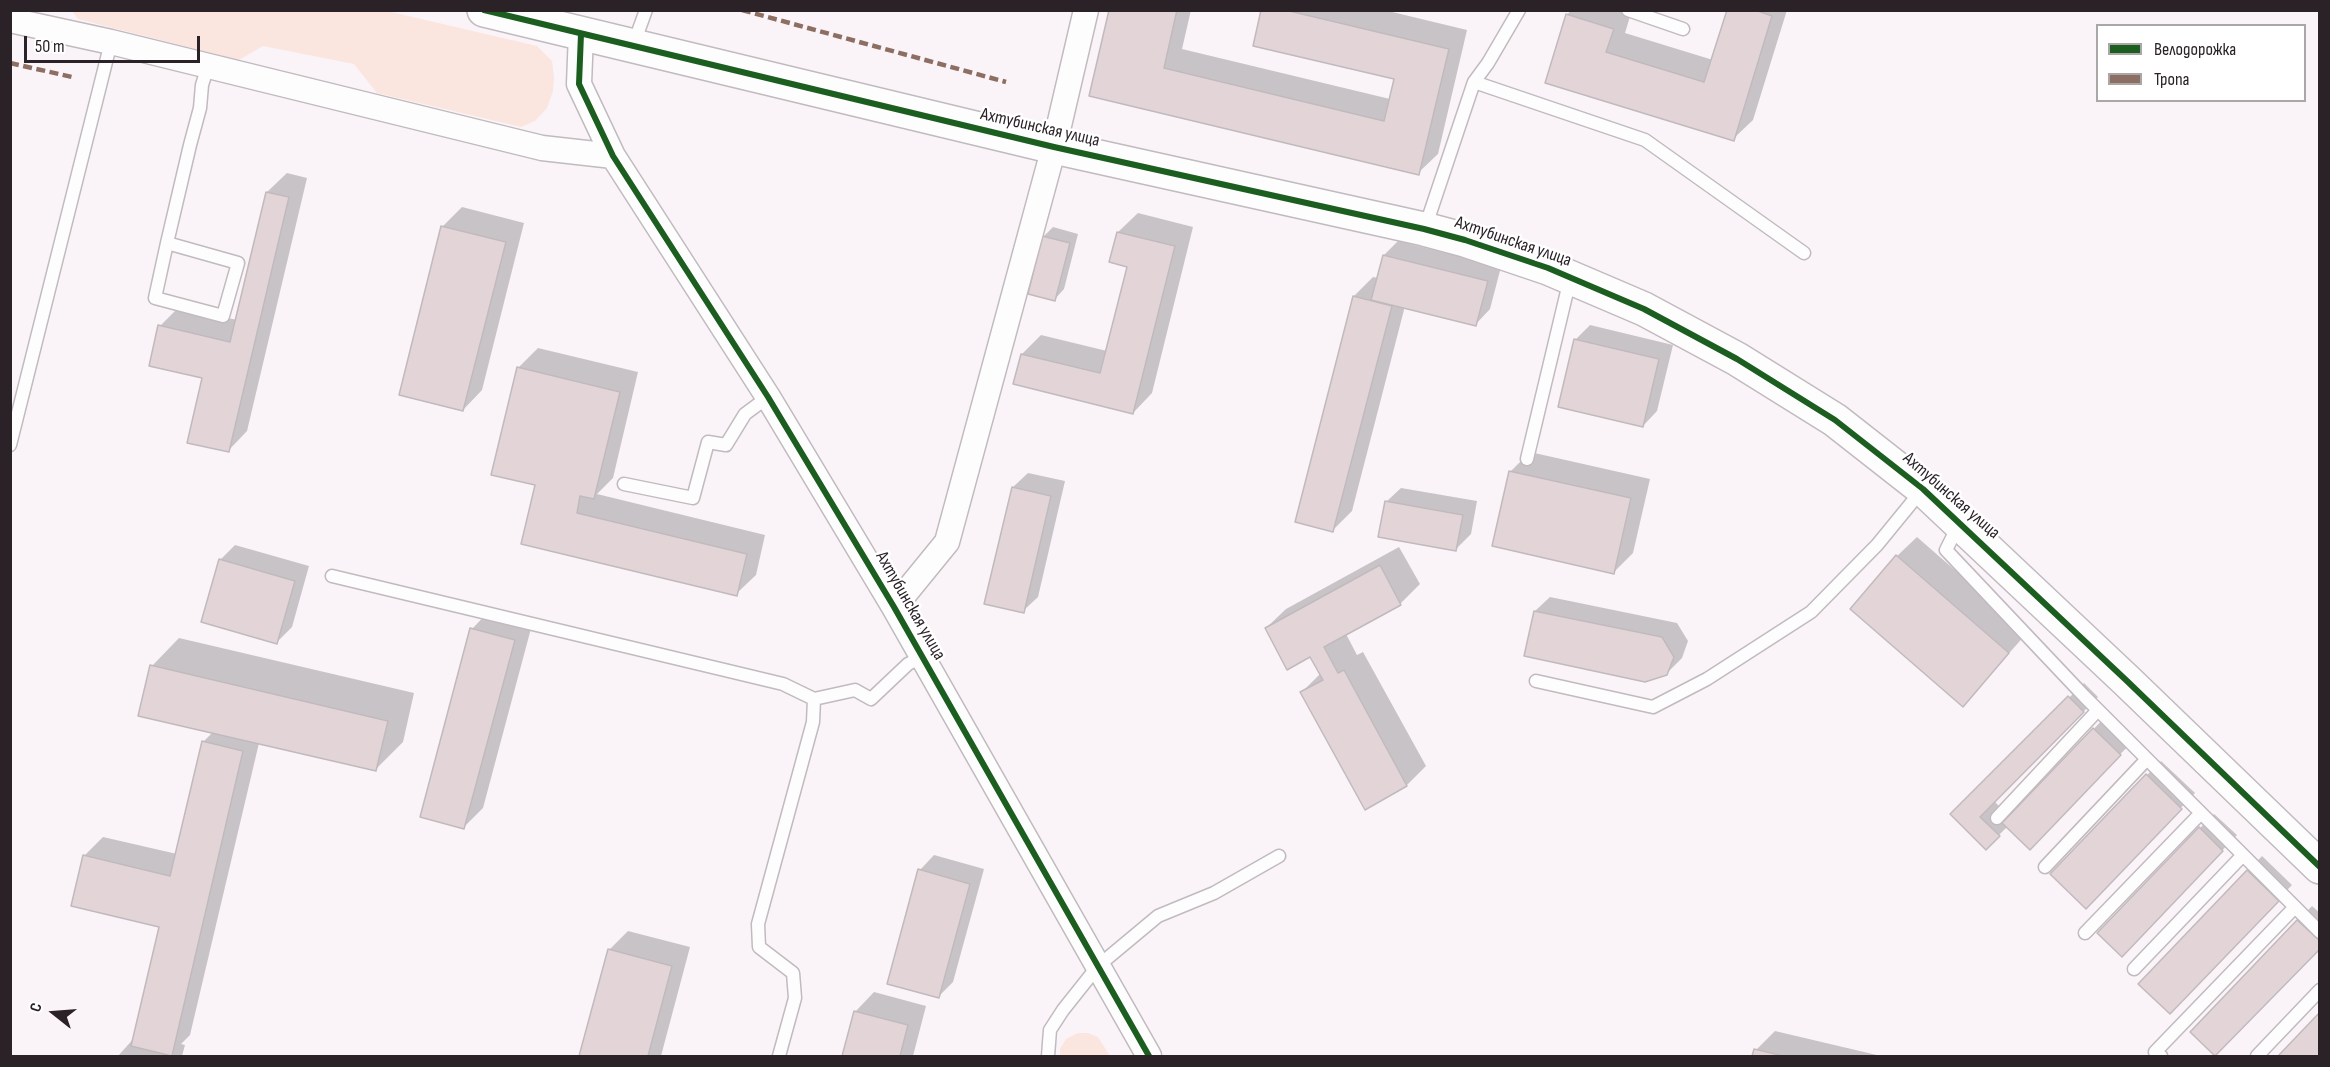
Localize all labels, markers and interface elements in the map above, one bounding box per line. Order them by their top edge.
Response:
scale bar [27,24,202,62]
legend [2096,24,2306,102]
text: 50 m [35,36,65,57]
text: Велодорожка [2154,39,2236,60]
text: Тропа [2154,69,2190,90]
street label: Ахтубинская улица [978,104,1102,152]
street label: Ахтубинская улица [1452,212,1574,272]
street label: Ахтубинская улица [1898,448,2004,544]
street label: Ахтубинская улица [870,548,950,664]
north arrow [24,983,84,1043]
text: С [26,1001,47,1014]

